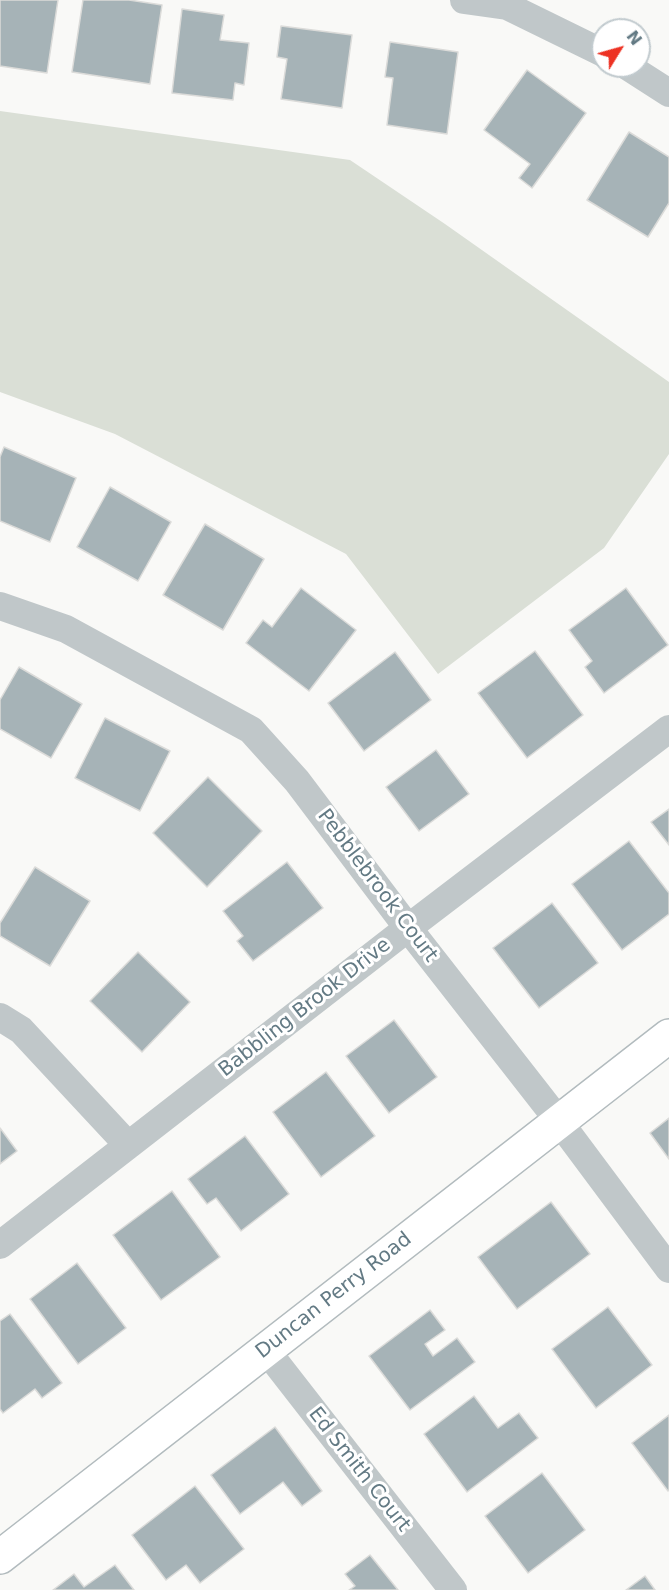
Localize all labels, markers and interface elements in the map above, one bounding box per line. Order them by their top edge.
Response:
north arrow [591,18,651,78]
text: N [623,27,646,49]
street label: Pebblebrook Court [312,805,442,967]
street label: Babbling Brook Drive [214,933,396,1083]
street label: Duncan Perry Road [251,1228,417,1364]
street label: Ed Smith Court [303,1403,415,1537]

